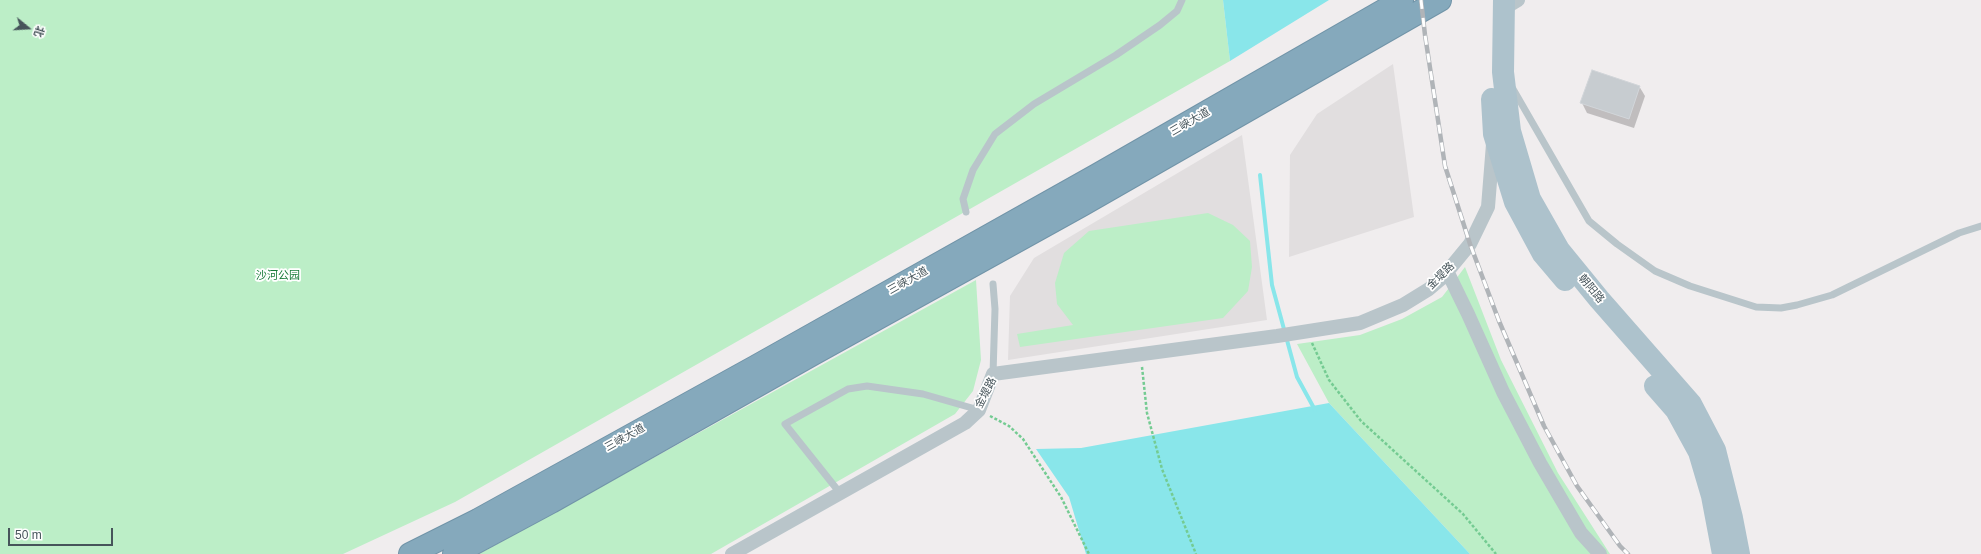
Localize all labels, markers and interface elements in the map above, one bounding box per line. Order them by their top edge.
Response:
north arrow [8,8,48,48]
text: 北 [32,25,47,39]
street label: 三峡大道 [1168,105,1212,139]
street label: 金堤路 [1425,260,1457,292]
street label: 三峡大道 [886,265,930,297]
park label: 沙河公园 [256,269,300,283]
street label: 朝阳路 [1575,272,1607,306]
street label: 金堤路 [973,375,999,411]
street label: 三峡大道 [603,422,647,454]
scale bar [10,520,115,546]
text: 50 m [15,528,42,542]

